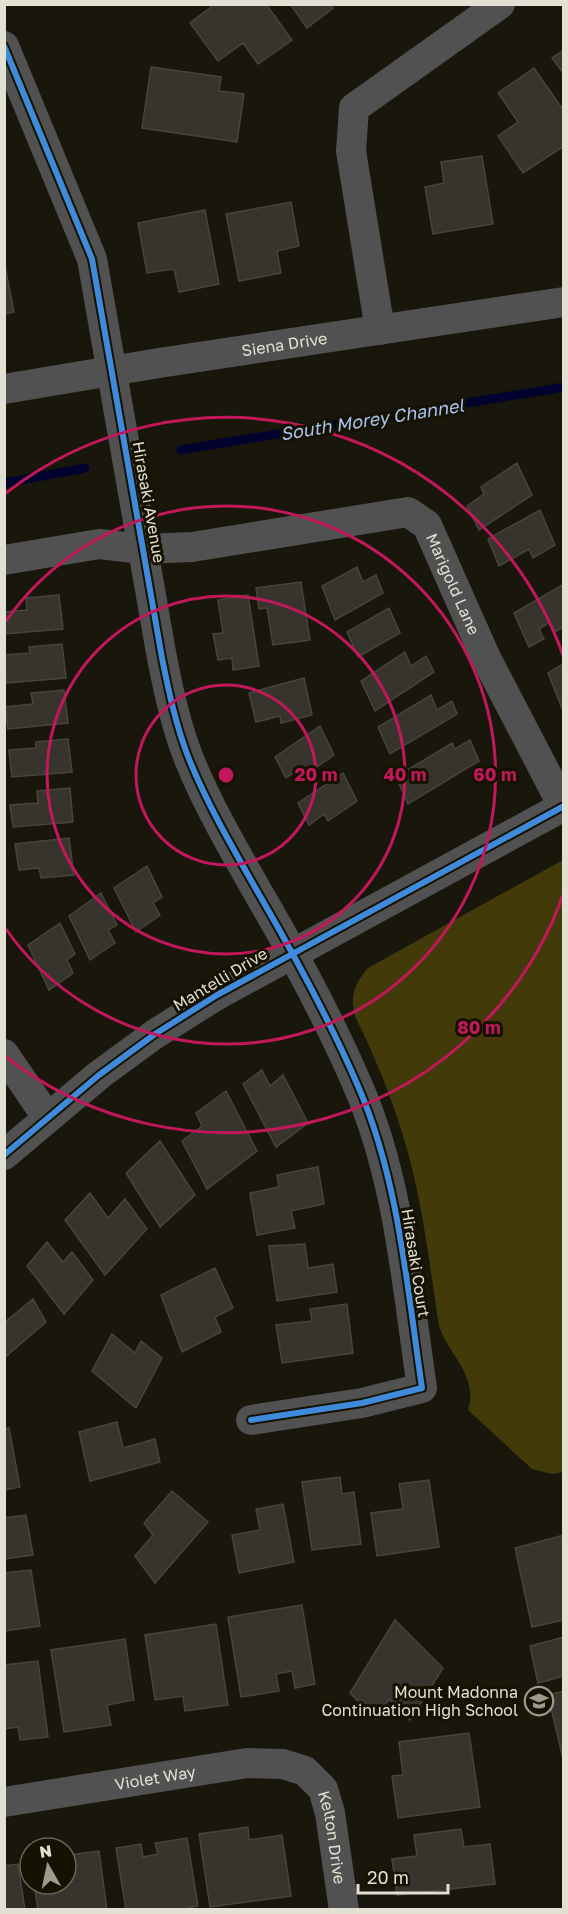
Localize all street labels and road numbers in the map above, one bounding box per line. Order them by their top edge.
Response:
street label: Siena Drive [240,328,329,360]
street label: Hirasaki Avenue [128,440,170,564]
street label: Marigold Lane [422,530,484,638]
street label: Mantelli Drive [169,943,271,1015]
street label: Hirasaki Court [398,1207,434,1319]
street label: Violet Way [113,1761,197,1794]
street label: Kelton Drive [314,1788,350,1885]

